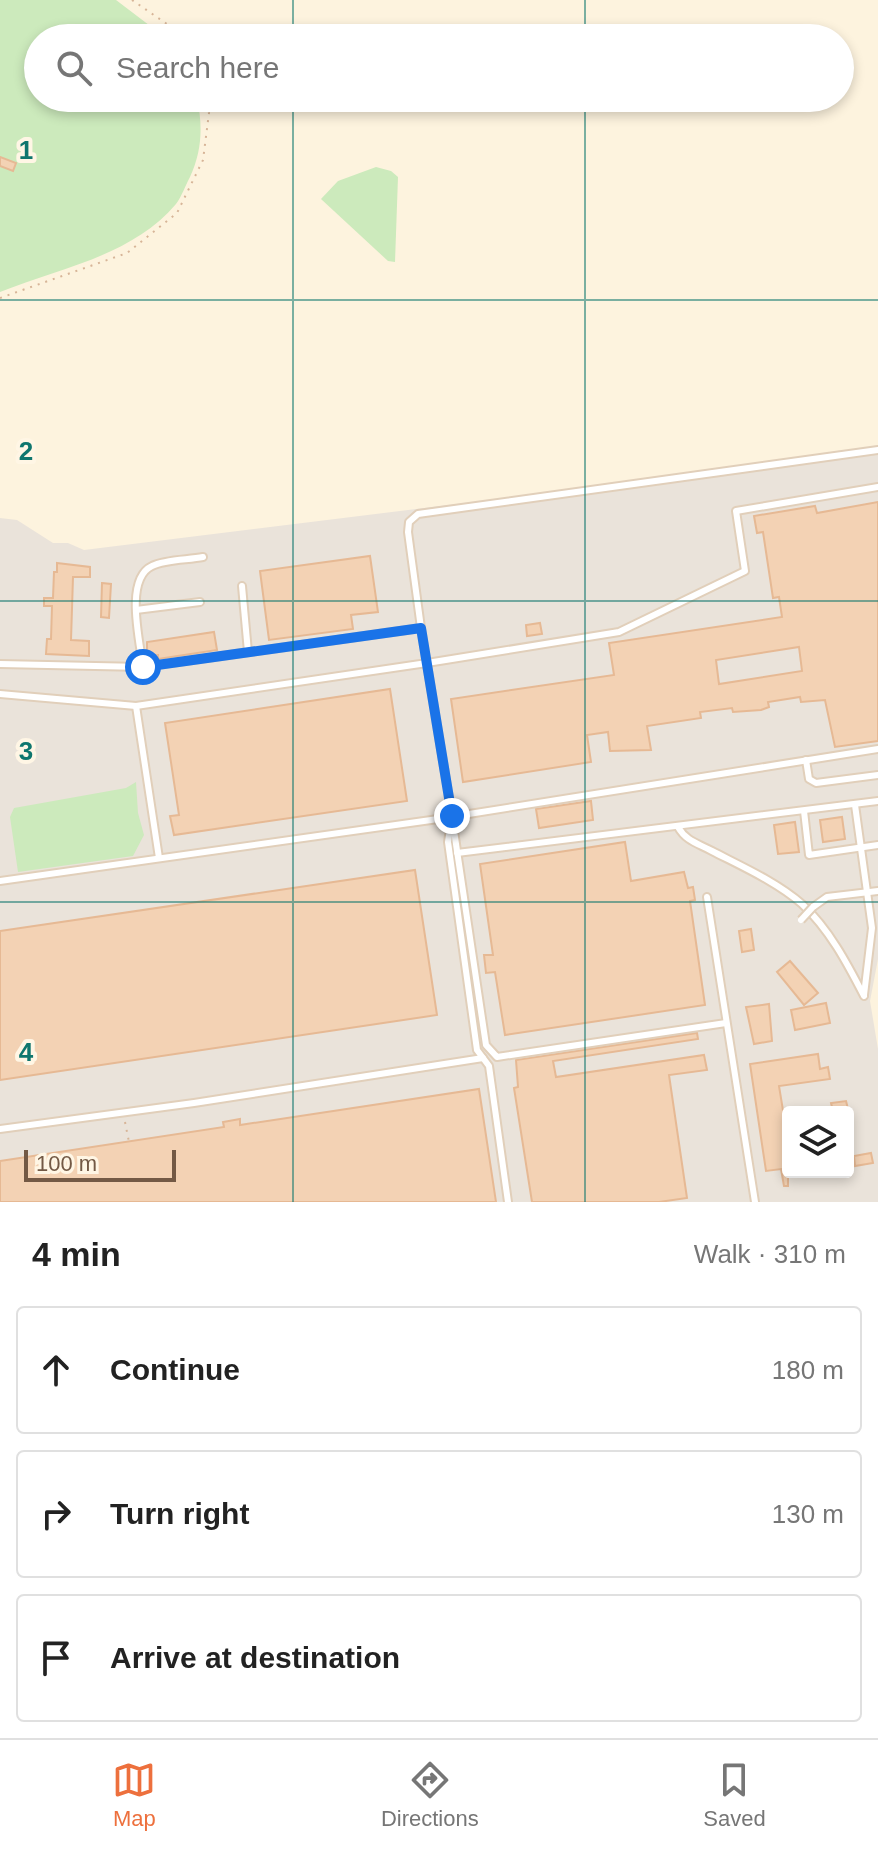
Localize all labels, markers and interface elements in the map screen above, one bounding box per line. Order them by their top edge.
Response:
search box [24,24,854,112]
icon: search [52,46,96,90]
text: Search here [116,51,279,84]
text: 1 [19,135,33,165]
text: 2 [19,436,33,466]
route start [125,649,161,685]
text: 3 [19,736,33,766]
route end [434,798,470,834]
text: 4 [19,1037,34,1067]
map controls [782,1106,854,1178]
button: layers [782,1106,854,1178]
scale bar [24,1146,176,1182]
text: 100 m [36,1151,97,1176]
text: 4 min [32,1235,121,1273]
text: Walk · 310 m [694,1239,846,1269]
icon: ahead [34,1348,78,1392]
text: Continue [110,1353,240,1386]
text: 180 m [772,1355,844,1385]
icon: right [34,1492,78,1536]
text: Turn right [110,1497,249,1530]
text: 130 m [772,1499,844,1529]
icon: arrive [34,1636,78,1680]
text: Arrive at destination [110,1641,400,1674]
tab: Map [112,1758,156,1832]
tab: Directions [381,1758,479,1832]
tab: Saved [703,1758,766,1832]

